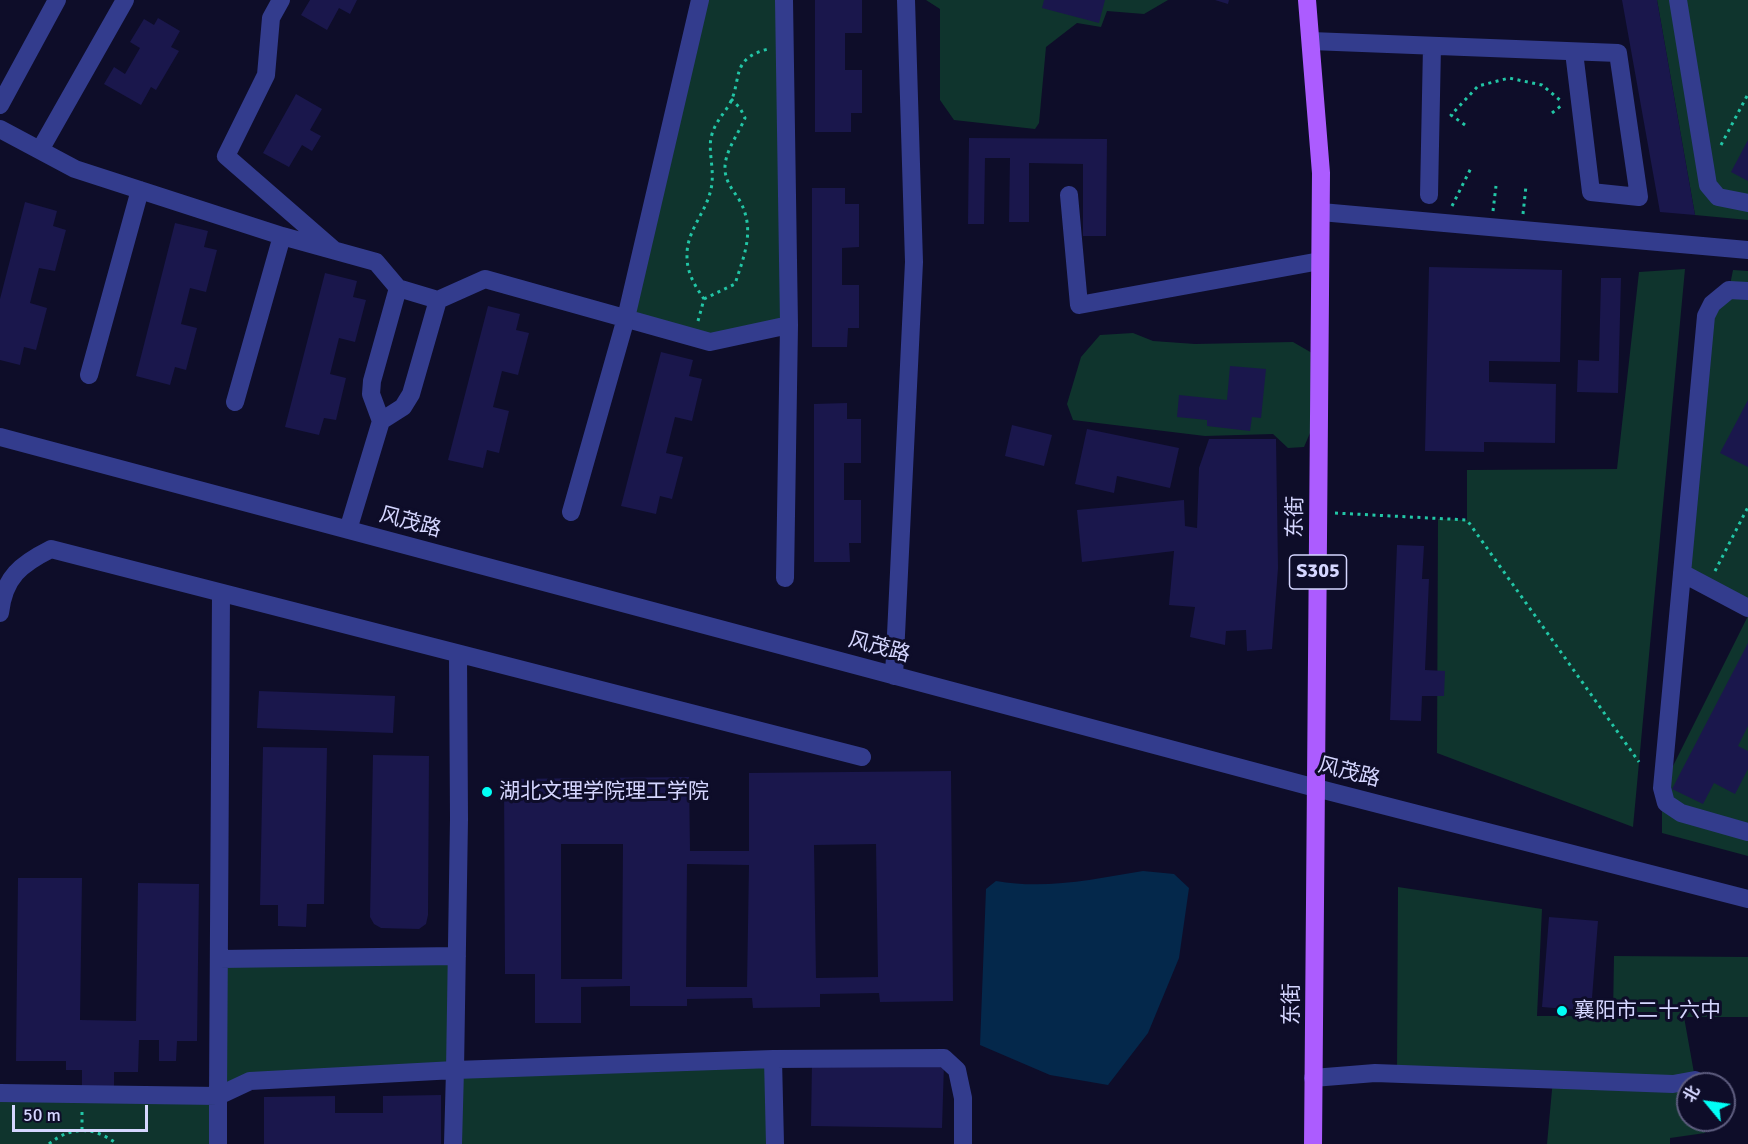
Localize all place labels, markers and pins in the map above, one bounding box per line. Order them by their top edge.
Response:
place label: 湖北文理学院理工学院 [499,779,709,805]
marker: 湖北文理学院理工学院 [480,785,494,799]
place label: 襄阳市二十六中 [1574,998,1721,1024]
marker: 襄阳市二十六中 [1555,1004,1569,1018]

